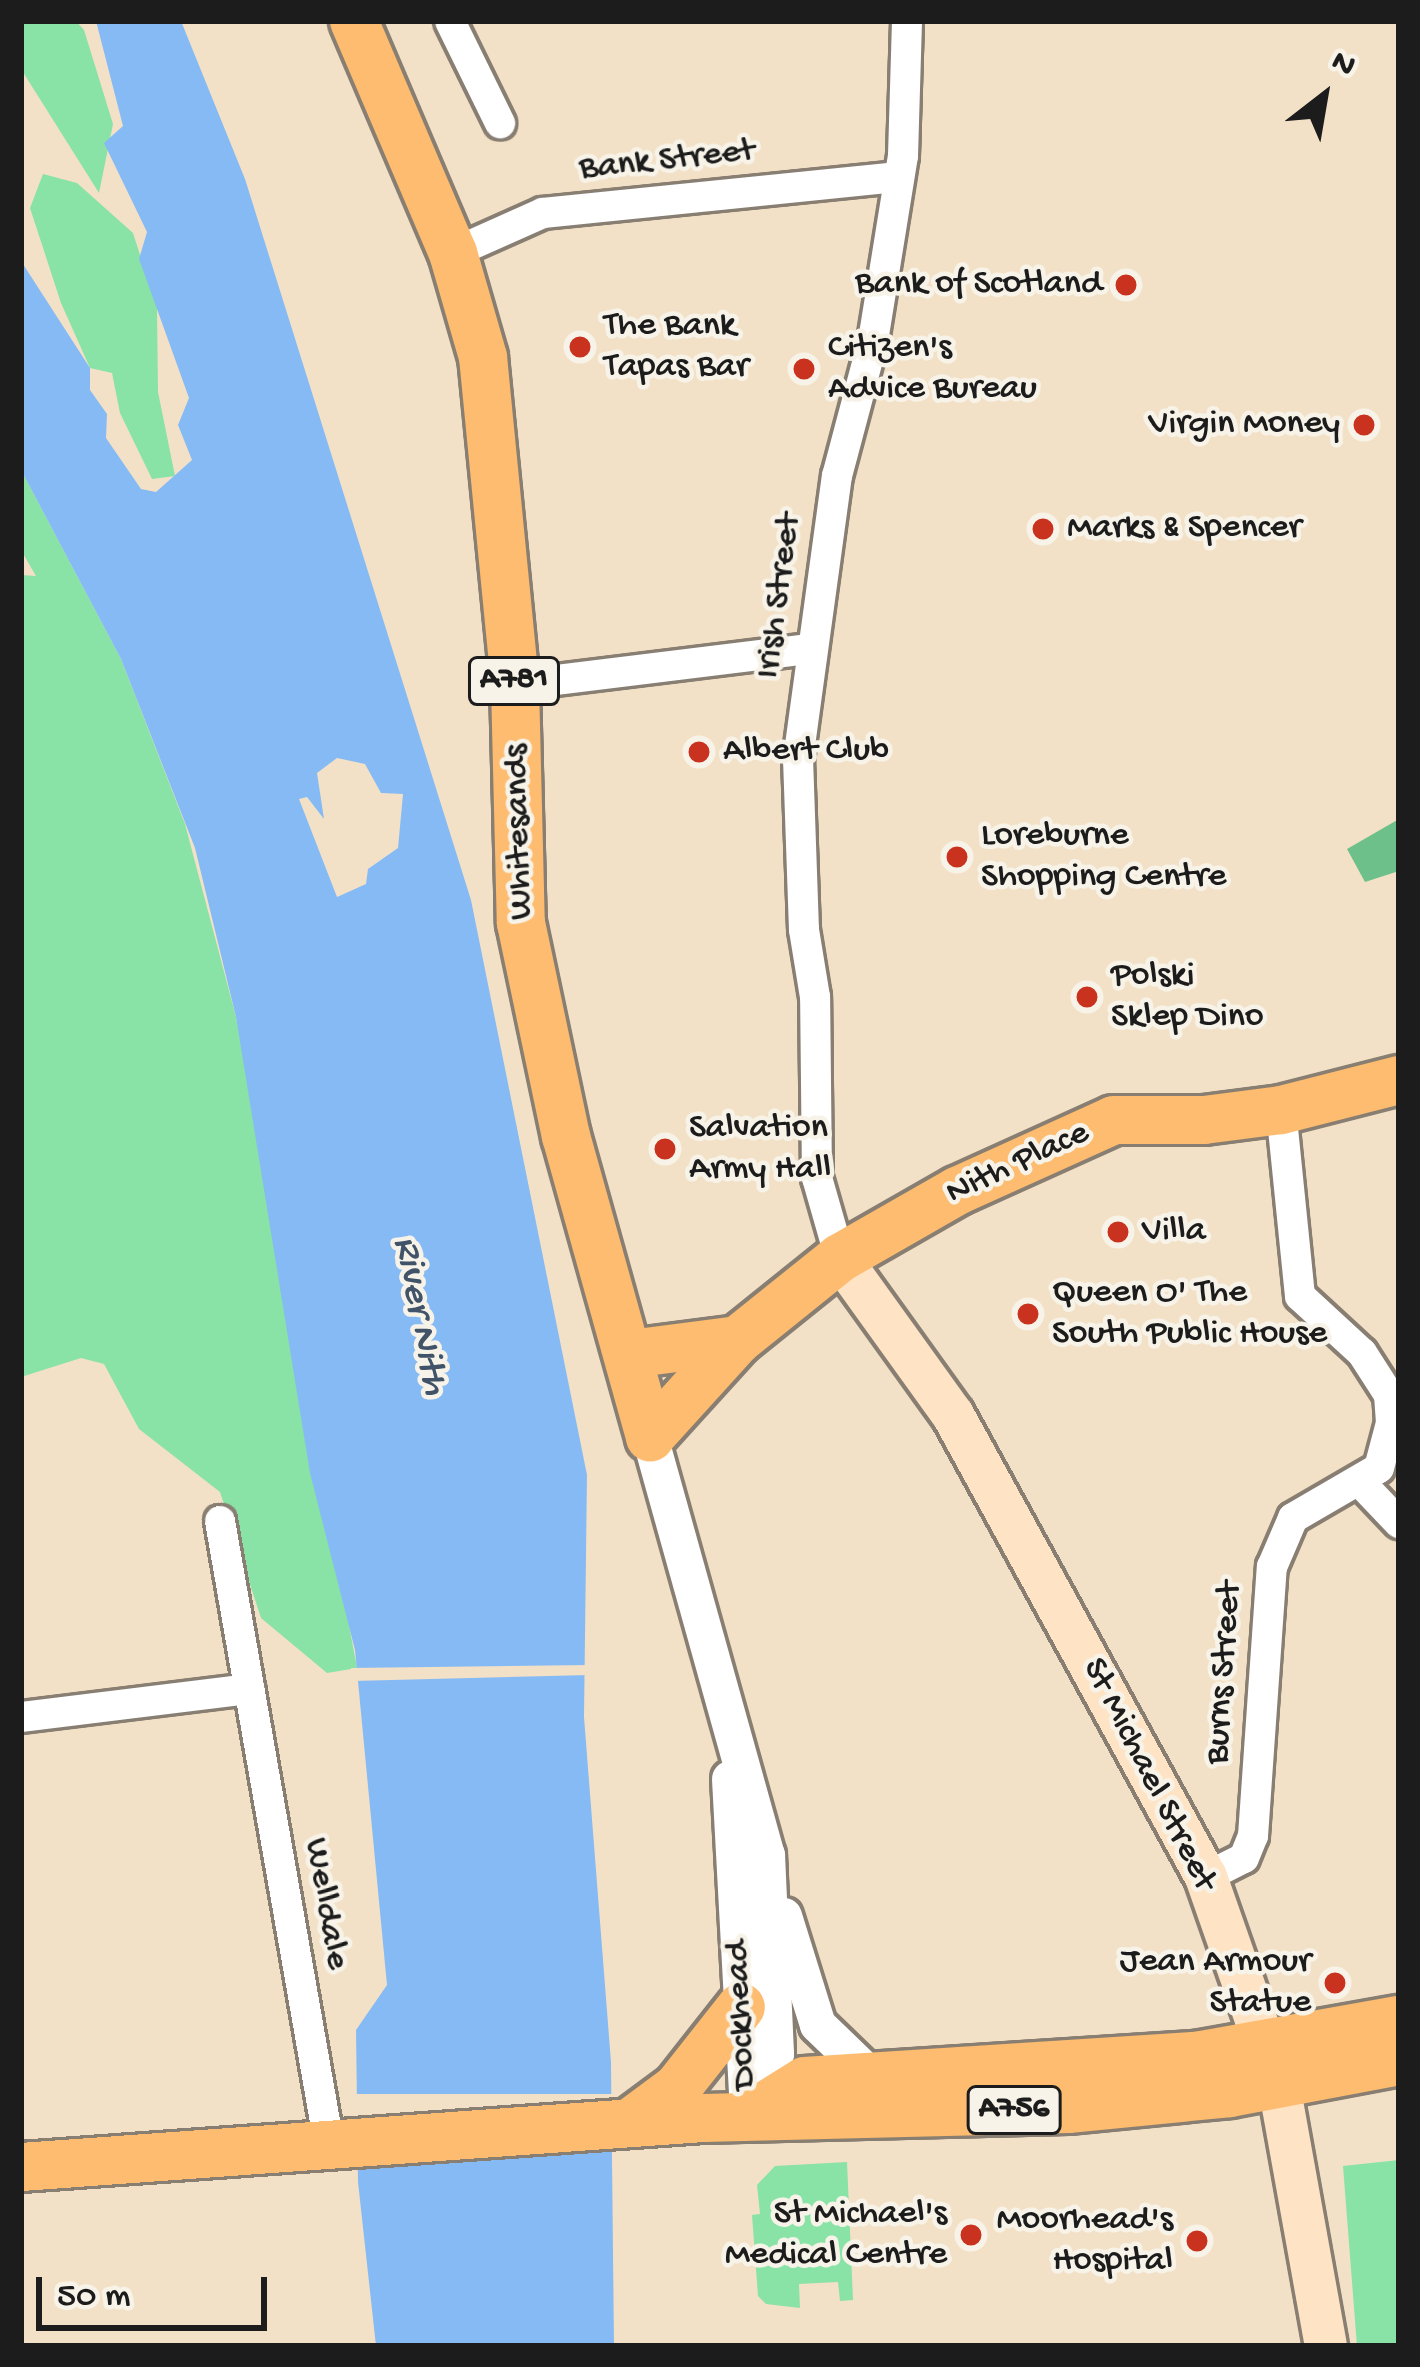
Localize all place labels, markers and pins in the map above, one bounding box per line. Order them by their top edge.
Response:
place label: Bank of Scotland [855,263,1102,307]
marker: Bank of Scotland [1113,272,1139,298]
place label: The Bank Tapas Bar [604,304,748,389]
place label: Citizen's Advice Bureau [828,326,1037,411]
marker: The Bank Tapas Bar [567,334,593,360]
marker: Citizen's Advice Bureau [791,356,817,382]
place label: Virgin Money [1148,403,1340,447]
marker: Virgin Money [1351,412,1377,438]
place label: Marks & Spencer [1067,507,1301,551]
marker: Marks & Spencer [1030,516,1056,542]
place label: Albert Club [723,730,889,774]
marker: Albert Club [686,739,712,765]
place label: Loreburne Shopping Centre [981,814,1226,899]
marker: Loreburne Shopping Centre [944,844,970,870]
place label: Polski Sklep Dino [1111,954,1264,1039]
marker: Polski Sklep Dino [1074,984,1100,1010]
place label: Salvation Army Hall [689,1106,831,1191]
marker: Salvation Army Hall [652,1136,678,1162]
place label: Villa [1142,1210,1206,1254]
marker: Villa [1105,1219,1131,1245]
place label: Queen O' The South Public House [1052,1271,1327,1356]
marker: Queen O' The South Public House [1015,1301,1041,1327]
place label: Jean Armour Statue [1120,1940,1311,2025]
marker: Jean Armour Statue [1322,1970,1348,1996]
place label: St Michael's Medical Centre [725,2192,947,2277]
place label: Moorhead's Hospital [997,2198,1173,2283]
marker: St Michael's Medical Centre [958,2222,984,2248]
marker: Moorhead's Hospital [1184,2228,1210,2254]

